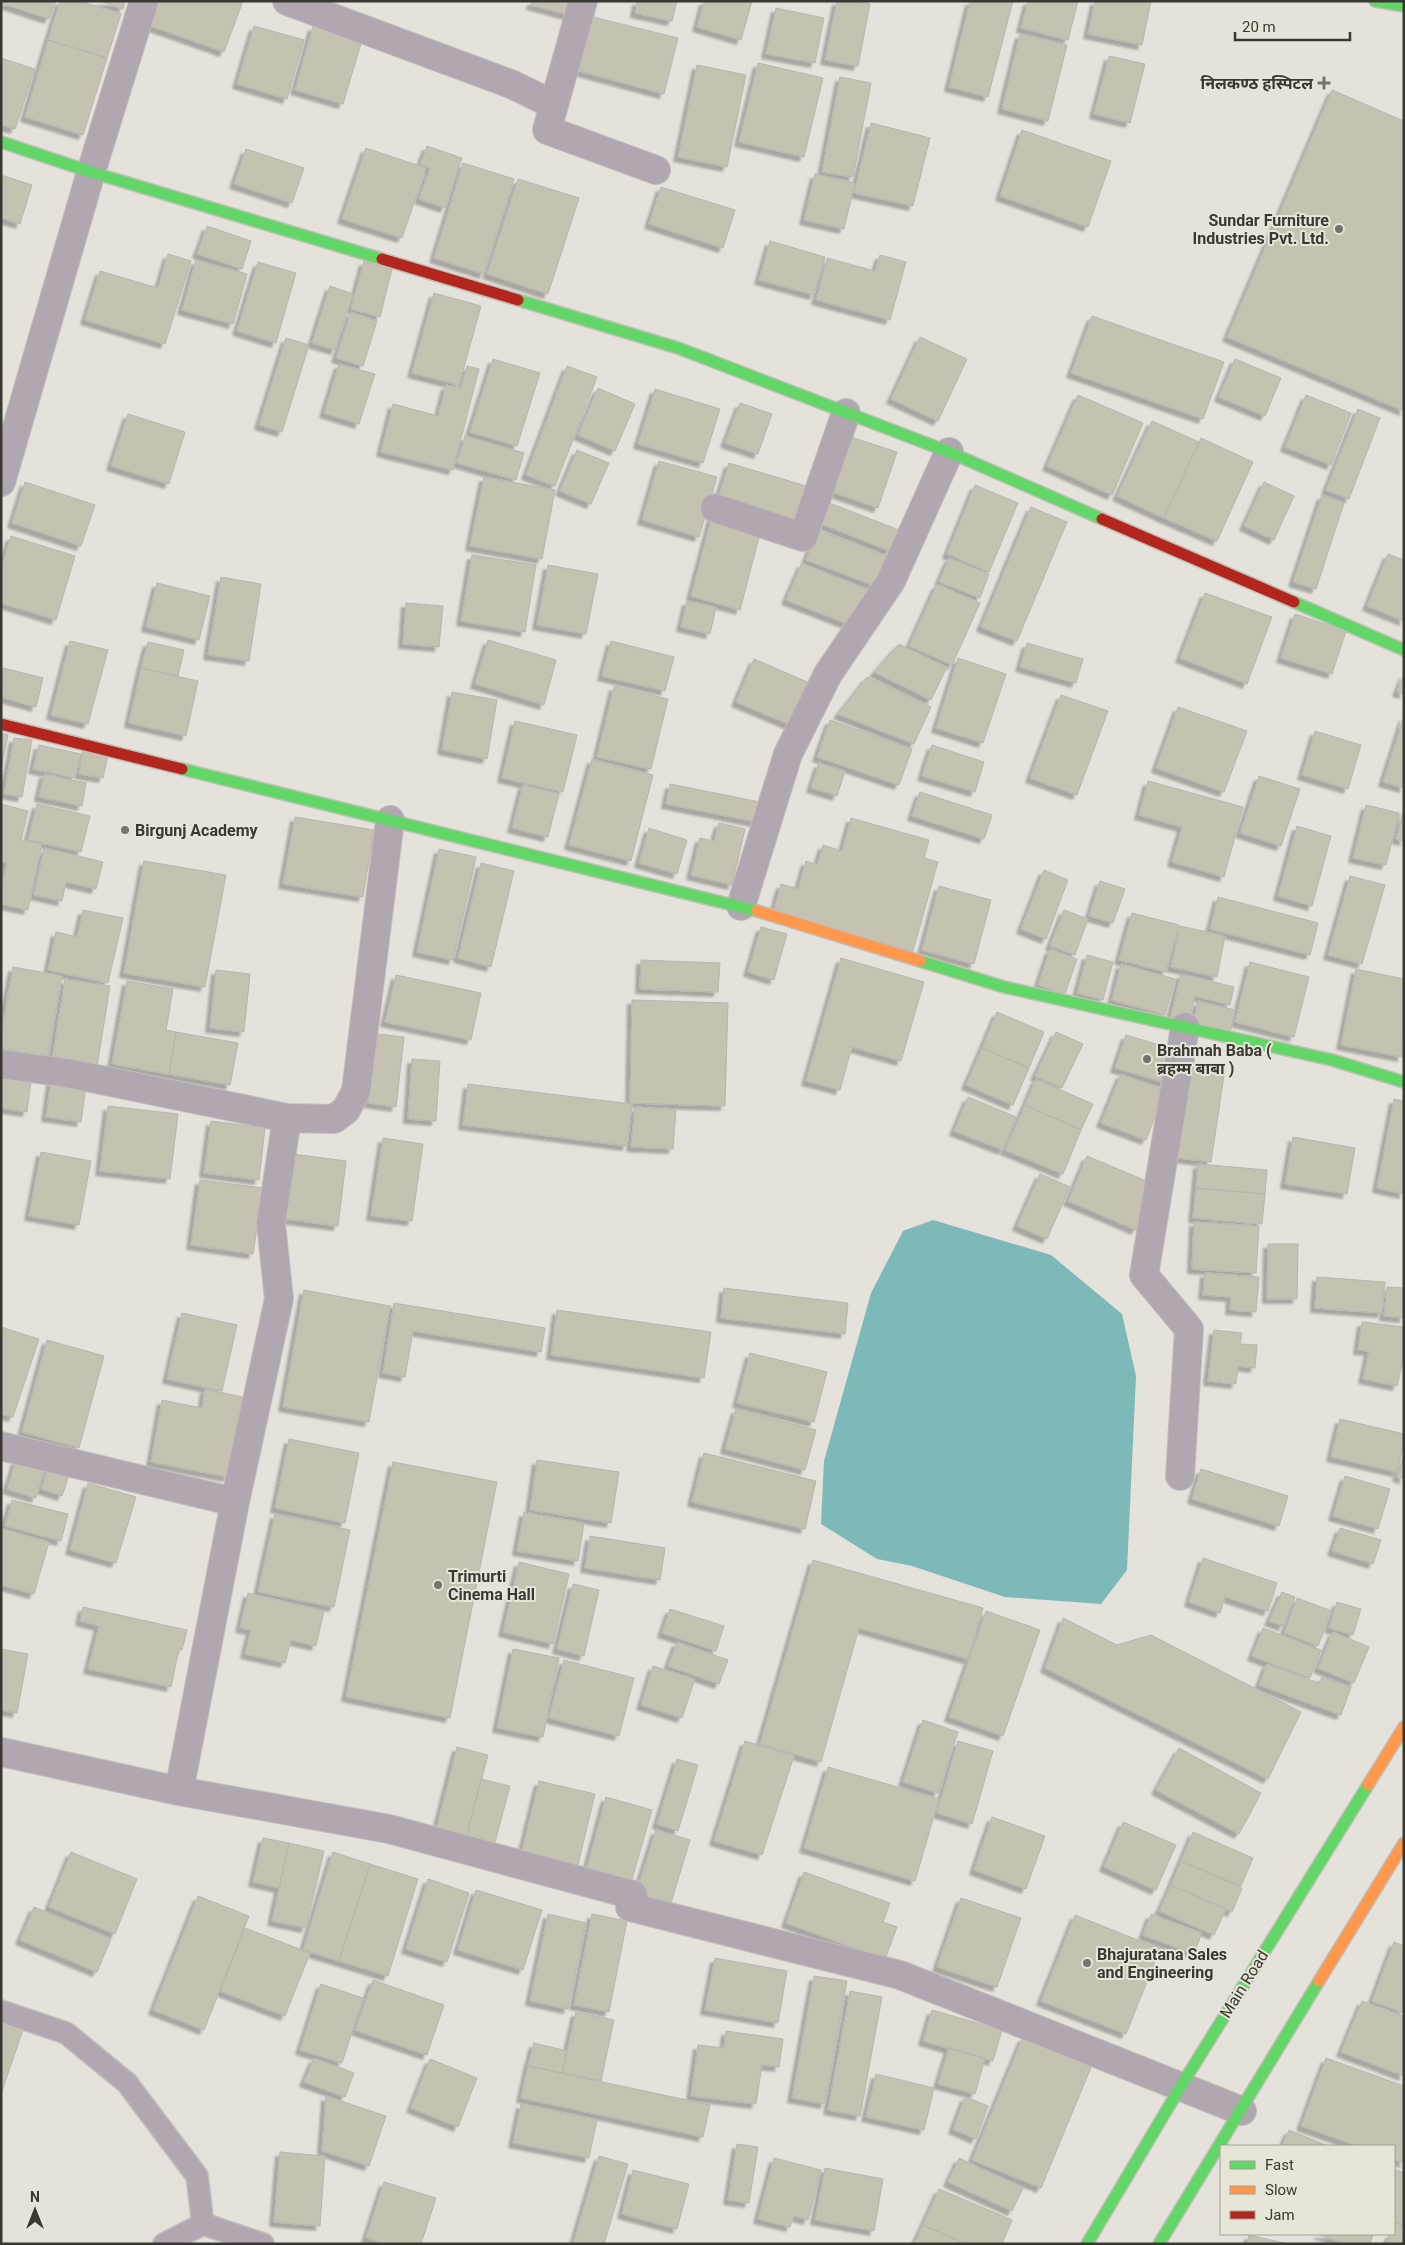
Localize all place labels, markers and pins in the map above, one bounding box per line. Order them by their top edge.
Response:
place label: निलकण्ठ हस्पिटल [1201,74,1314,93]
marker: निलकण्ठ हस्पिटल [1317,76,1331,90]
place label: Sundar Furniture Industries Pvt. Ltd. [1193,211,1329,248]
marker: Sundar Furniture Industries Pvt. Ltd. [1333,223,1345,235]
place label: Birgunj Academy [135,821,259,840]
marker: Birgunj Academy [119,824,131,836]
place label: Brahmah Baba ( ब्रहम्म बाबा ) [1157,1041,1272,1078]
marker: Brahmah Baba ( ब्रहम्म बाबा ) [1141,1053,1153,1065]
place label: Trimurti Cinema Hall [448,1567,535,1604]
marker: Trimurti Cinema Hall [432,1579,444,1591]
place label: Bhajuratana Sales and Engineering [1097,1945,1227,1982]
marker: Bhajuratana Sales and Engineering [1081,1957,1093,1969]

